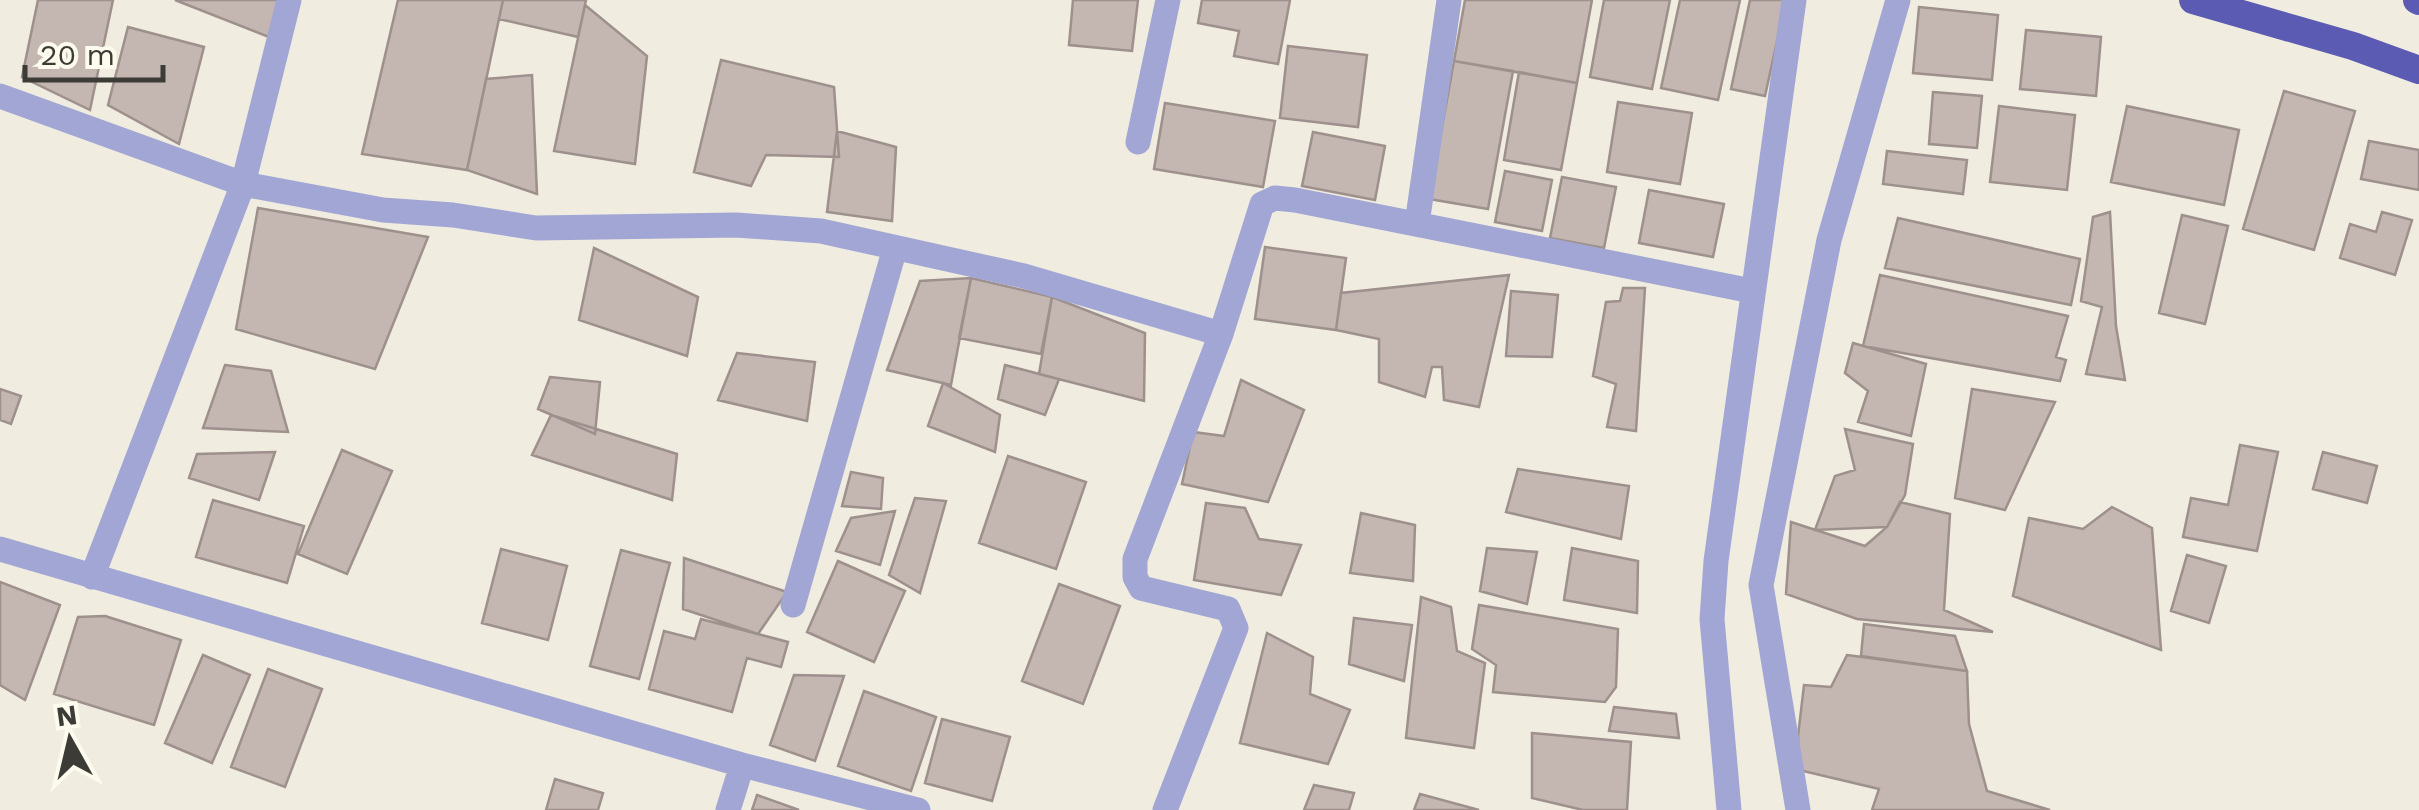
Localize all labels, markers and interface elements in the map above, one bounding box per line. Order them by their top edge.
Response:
scale bar [25,20,162,82]
text: 20 m [40,37,115,72]
north arrow [20,690,120,790]
text: N [54,698,79,734]

